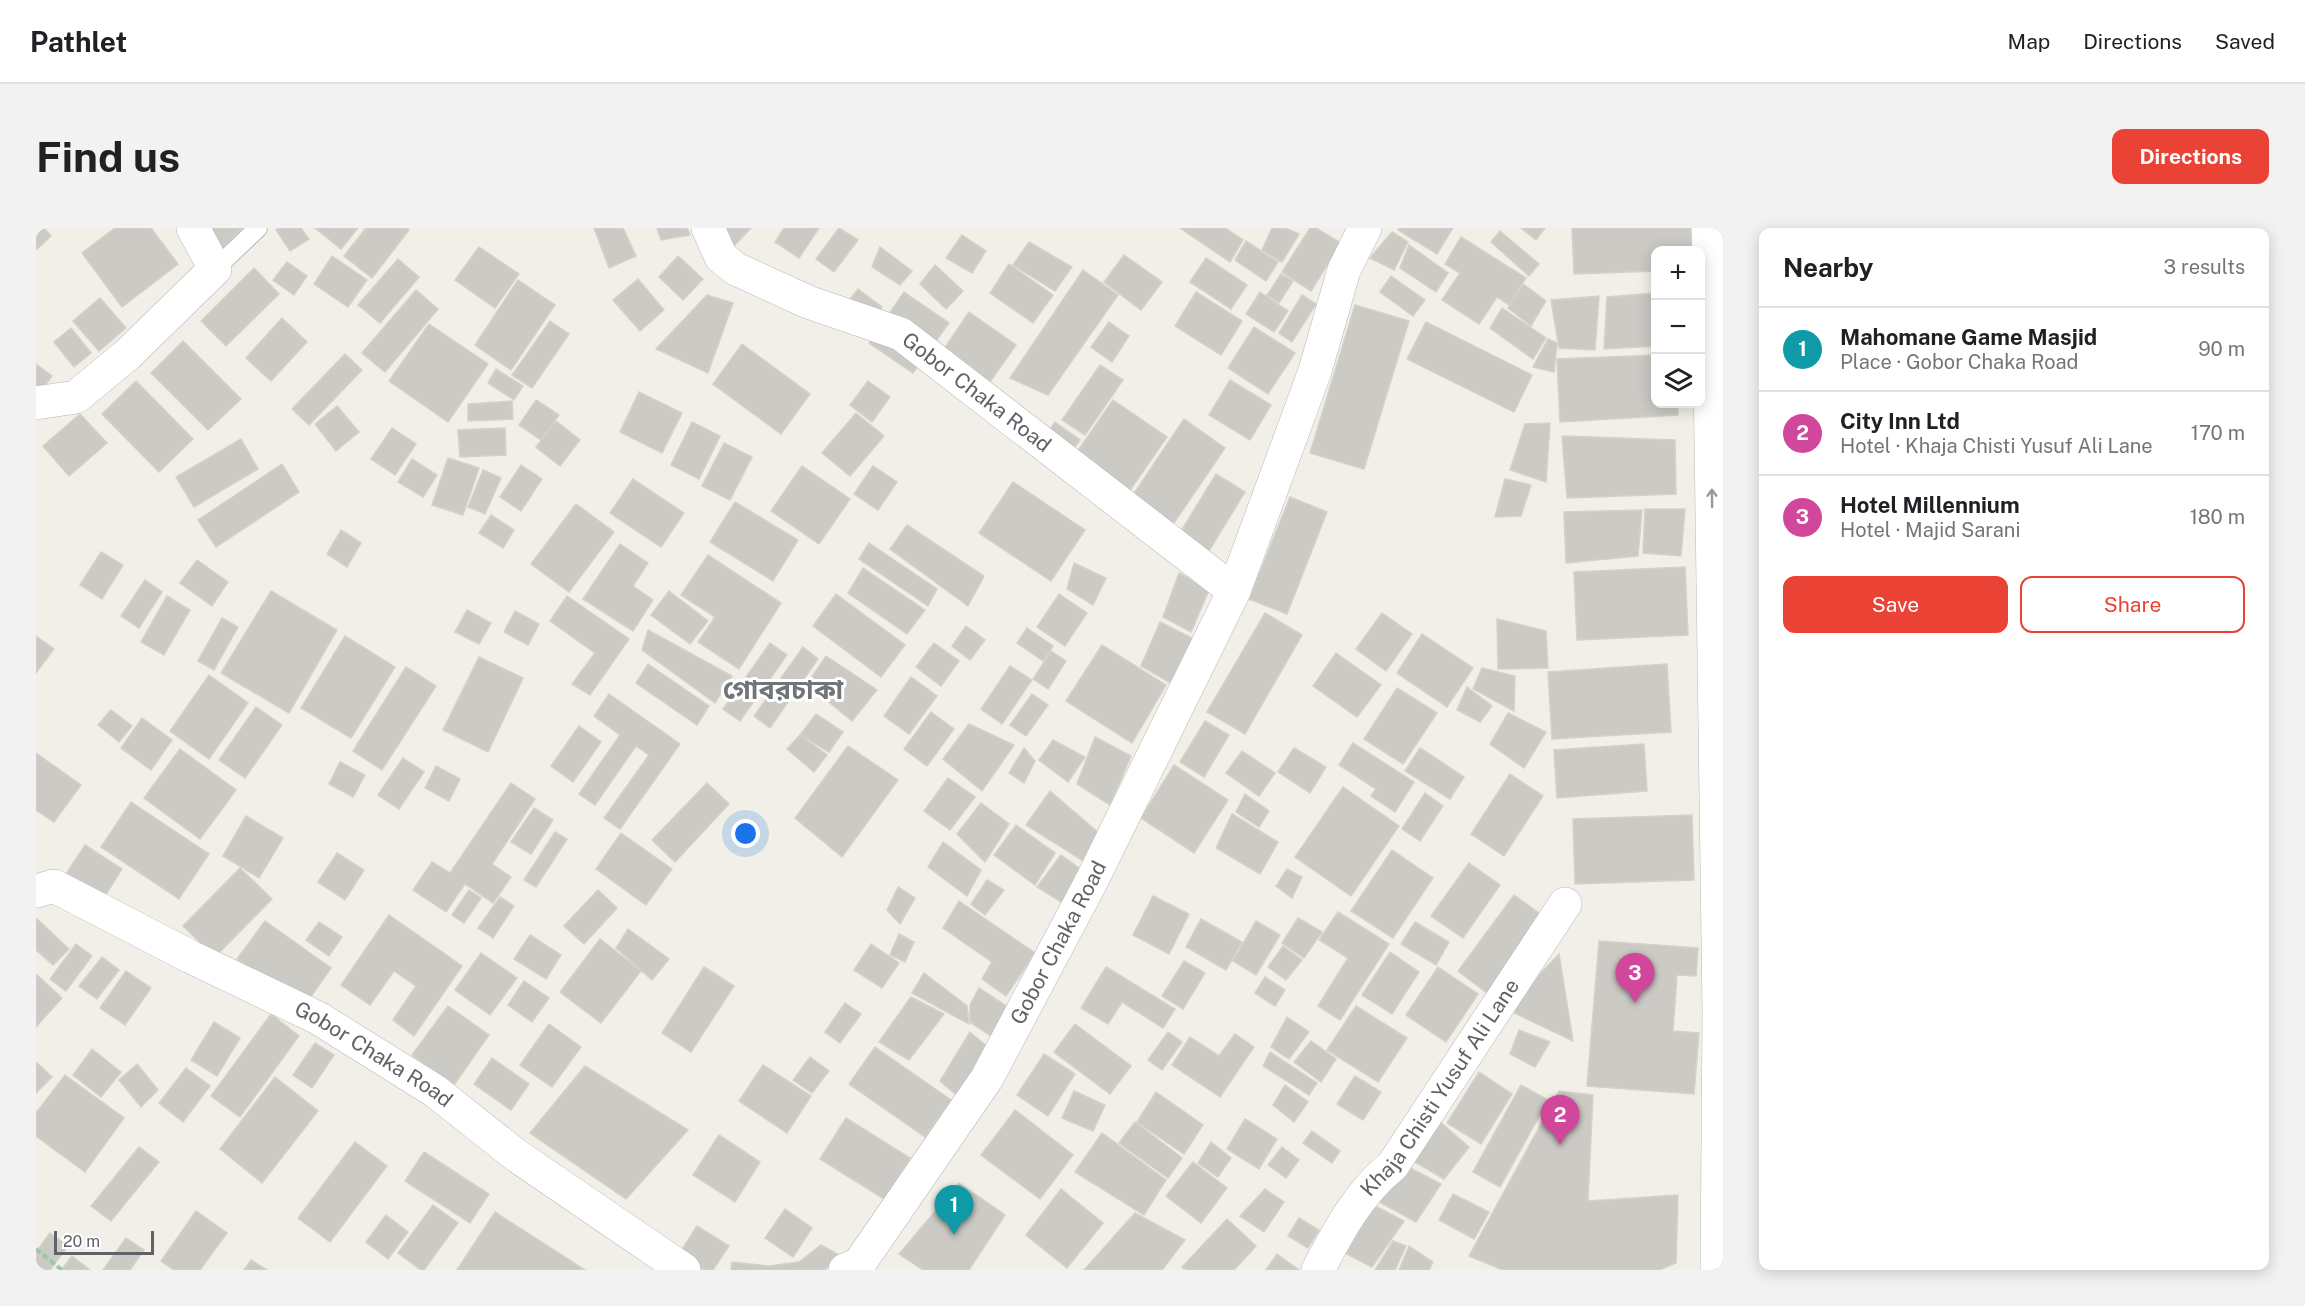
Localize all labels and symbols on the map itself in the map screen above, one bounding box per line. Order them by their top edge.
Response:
street label: Gobor Chaka Road [897,327,1056,457]
one-way arrow [1706,488,1718,508]
district label: গোবরচাকা [723,673,844,705]
your location [731,819,760,848]
street label: Gobor Chaka Road [1005,857,1111,1029]
pin: 3 [1616,954,1654,1003]
street label: Khaja Chisti Yusuf Ali Lane [1355,974,1524,1201]
street label: Gobor Chaka Road [291,996,458,1112]
pin: 2 [1540,1096,1580,1145]
pin: 1 [934,1186,974,1235]
scale bar [54,1228,154,1256]

